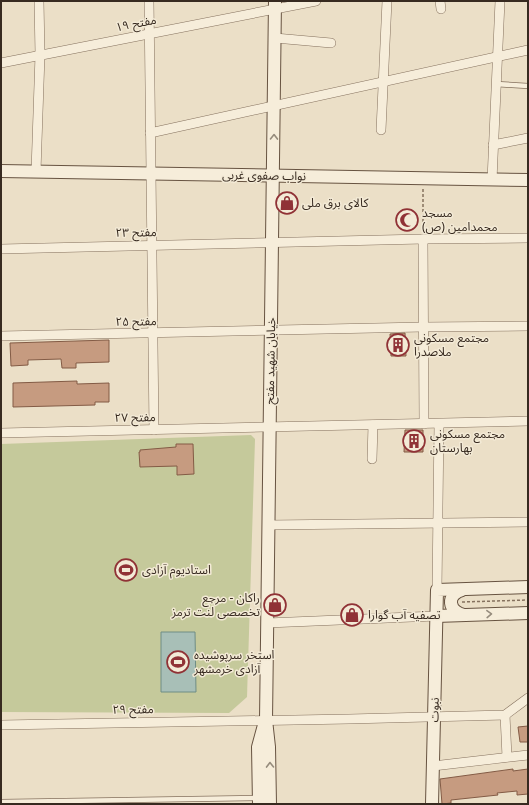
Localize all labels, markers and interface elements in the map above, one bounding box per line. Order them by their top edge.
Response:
street label: مفتح ۱۹ [113,8,159,40]
one-way arrow [270,134,278,140]
street label: نواب صفوی غربی [222,163,306,189]
shop icon: کالای برق ملی [274,190,300,216]
place label: کالای برق ملی [302,191,369,216]
place label: مسجد محمدامین (ص) [422,201,498,240]
mosque icon: مسجد محمدامین (ص) [394,207,420,233]
street label: مفتح ۲۳ [115,220,157,246]
street label: مفتح ۲۵ [115,309,157,335]
street label: خیابان شهید مفتح [258,317,284,405]
place label: مجتمع مسکونی ملاصدرا [414,326,489,365]
building icon: مجتمع مسکونی ملاصدرا [385,332,411,358]
street label: مفتح ۲۷ [114,405,156,431]
place label: مجتمع مسکونی بهارستان [430,422,505,461]
building icon: مجتمع مسکونی بهارستان [401,428,427,454]
sports icon: استادیوم آزادی [113,557,139,583]
place label: استادیوم آزادی [142,558,211,583]
place label: راکان - مرجع تخصصی لنت ترمز [171,586,260,625]
shop icon: راکان - مرجع تخصصی لنت ترمز [262,592,288,618]
shop icon: تصفیه آب گوارا [339,602,365,628]
place label: تصفیه آب گوارا [368,603,441,628]
one-way arrow [486,610,492,618]
place label: استخر سرپوشیده آزادی خرمشهر [193,643,275,682]
sports icon: استخر سرپوشیده آزادی خرمشهر [165,649,191,675]
street label: مفتح ۲۹ [112,697,154,723]
street label: نبوت [422,697,448,723]
one-way arrow [265,762,274,768]

